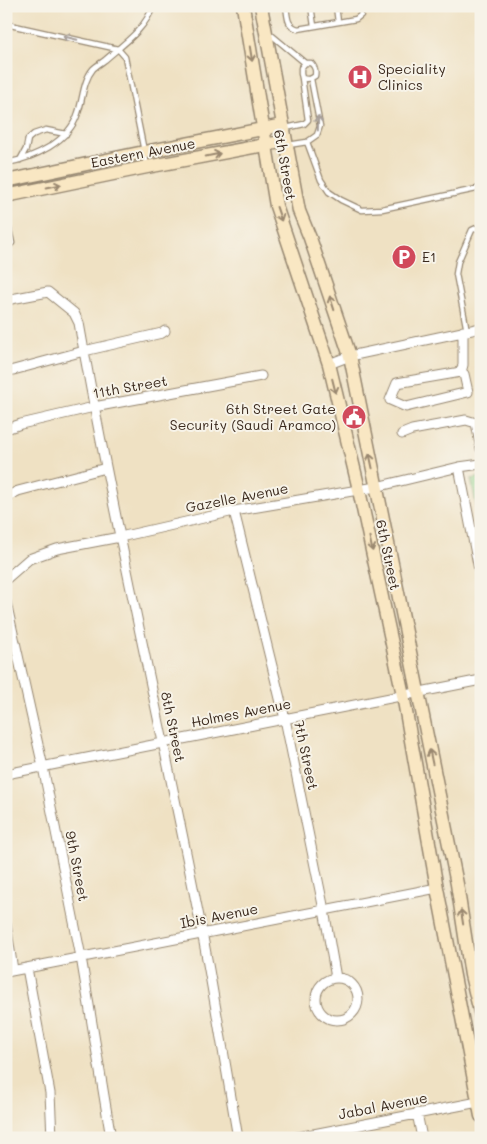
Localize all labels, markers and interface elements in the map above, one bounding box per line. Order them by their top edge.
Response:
one-way arrow [63,33,79,42]
one-way arrow [247,46,257,62]
place label: Speciality Clinics [378,59,446,94]
hospital icon: Speciality Clinics [347,64,373,90]
one-way arrow [313,116,323,132]
street label: 6th Street [270,128,301,202]
street label: Eastern Avenue [89,133,197,172]
one-way arrow [205,149,221,159]
one-way arrow [46,181,62,191]
one-way arrow [275,206,285,222]
parking icon: E1 [391,244,417,270]
place label: E1 [422,247,436,266]
one-way arrow [327,296,336,311]
street label: 11th Street [91,371,169,402]
one-way arrow [330,377,339,393]
place label: 6th Street Gate Security (Saudi Aramco) [170,399,336,434]
public building icon: 6th Street Gate Security (Saudi Aramco) [341,404,367,430]
one-way arrow [366,453,375,469]
street label: Gazelle Avenue [184,478,290,517]
street label: 6th Street [372,518,405,592]
one-way arrow [367,535,376,551]
street label: 8th Street [157,690,190,764]
street label: Holmes Avenue [189,694,292,732]
street label: 7th Street [290,718,323,792]
one-way arrow [426,750,435,766]
street label: 9th Street [61,829,94,903]
street label: Ibis Avenue [178,899,260,932]
one-way arrow [457,909,467,925]
street label: Jabal Avenue [337,1088,429,1123]

